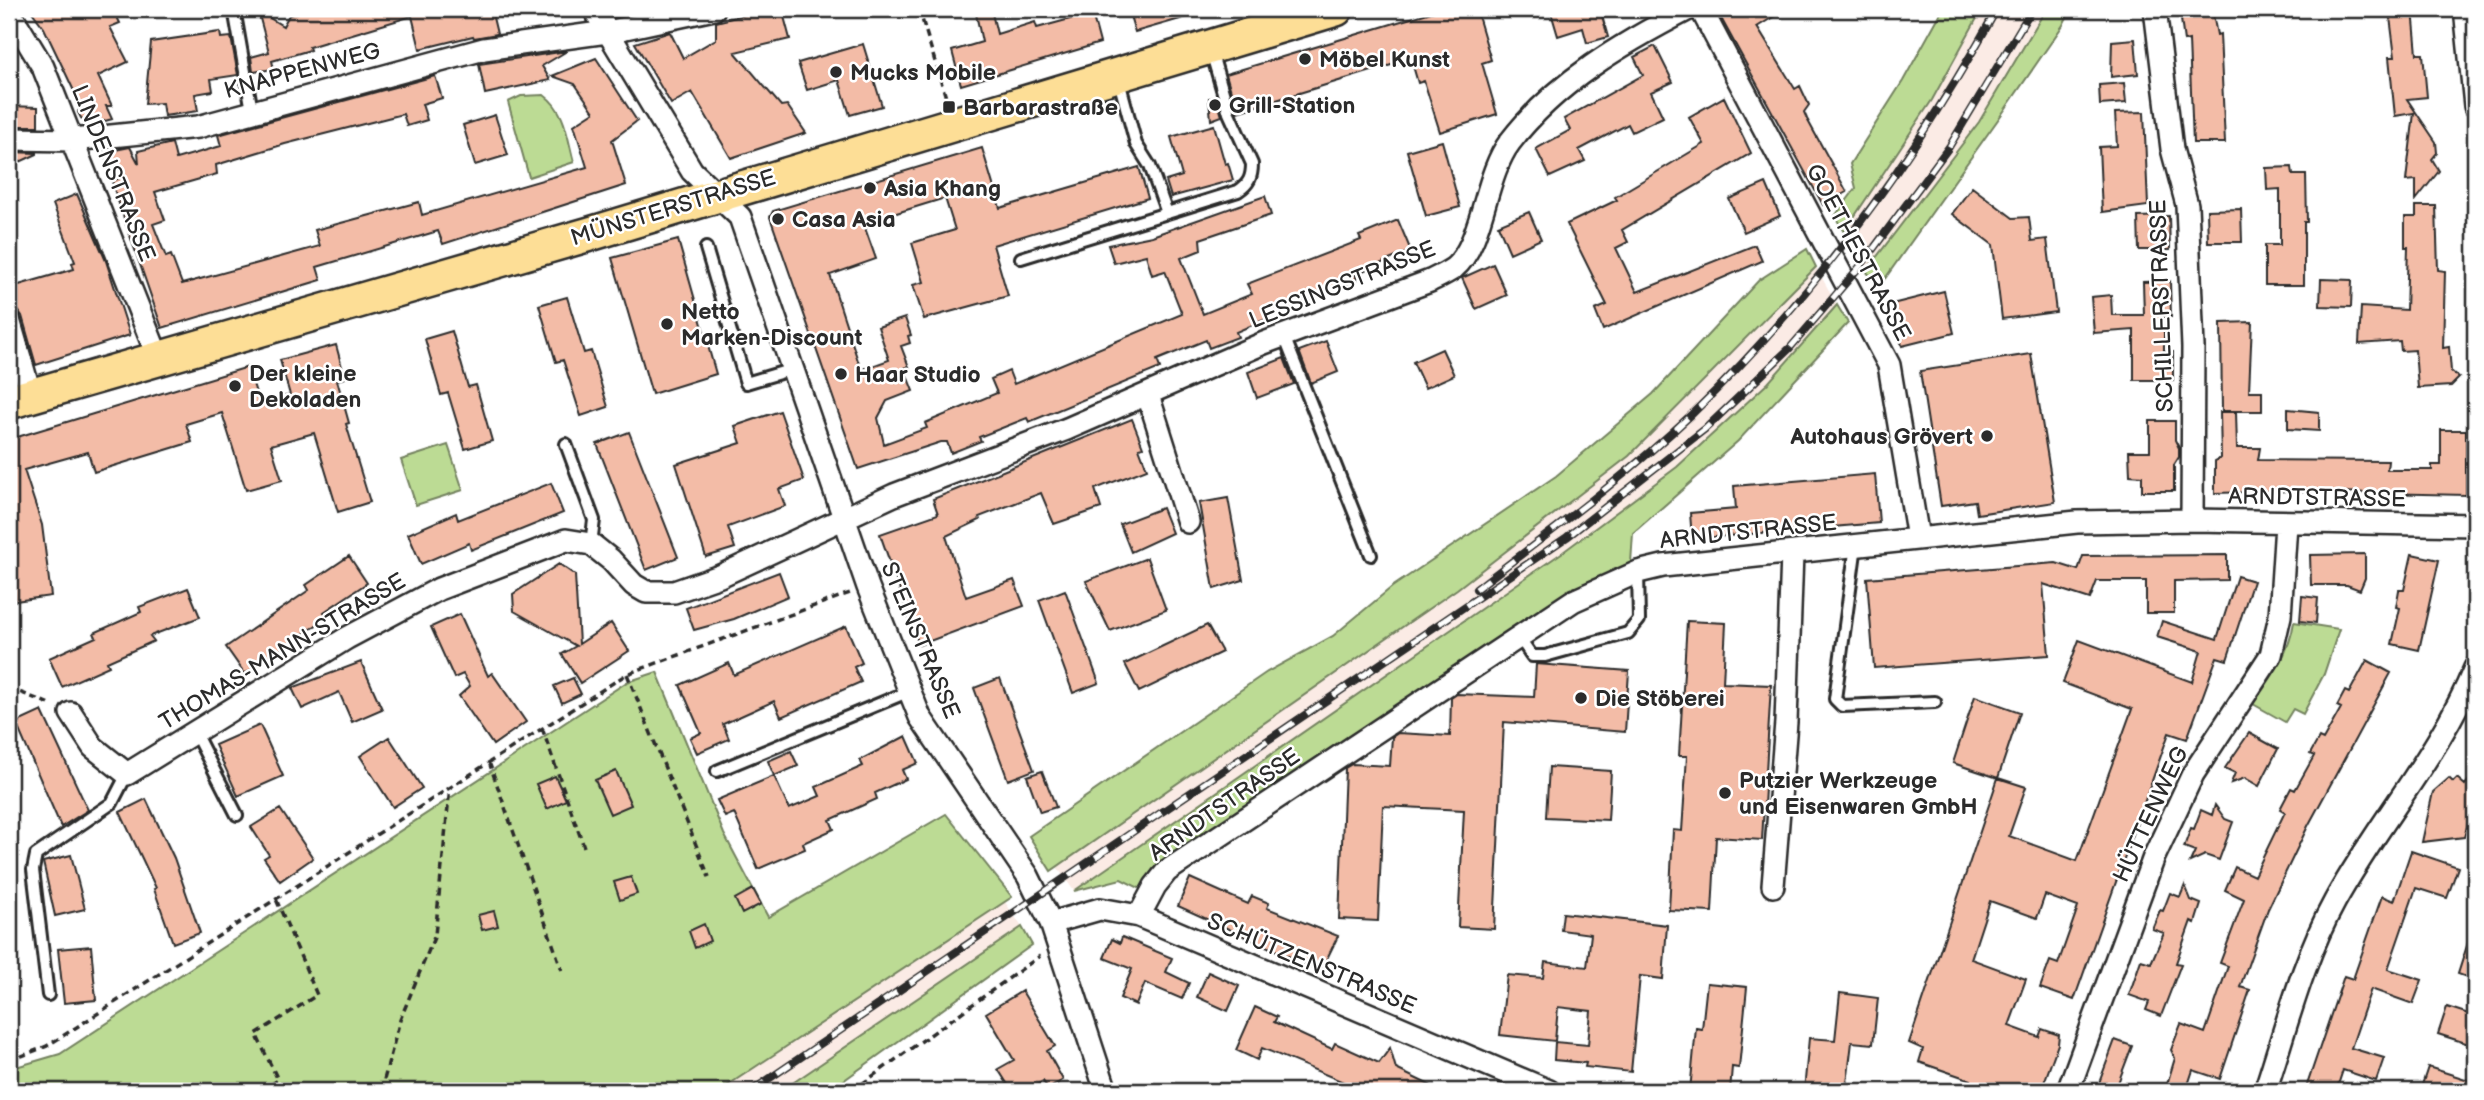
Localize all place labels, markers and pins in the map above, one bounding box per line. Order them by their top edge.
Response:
place label: Möbel Kunst [1319,46,1450,74]
marker: Möbel Kunst [1297,51,1313,67]
place label: Mucks Mobile [850,59,996,87]
marker: Mucks Mobile [828,64,844,80]
place label: Grill-Station [1229,92,1355,120]
place label: Barbarastraße [963,94,1118,122]
marker: Grill-Station [1207,97,1223,113]
marker: Barbarastraße [941,99,957,115]
place label: Asia Khang [883,175,1001,203]
marker: Asia Khang [862,180,878,196]
place label: Casa Asia [792,206,896,234]
marker: Casa Asia [770,211,786,227]
place label: Netto Marken-Discount [681,298,863,352]
marker: Netto Marken-Discount [659,316,675,332]
place label: Der kleine Dekoladen [249,360,361,414]
place label: Haar Studio [855,361,981,389]
marker: Haar Studio [833,366,849,382]
marker: Der kleine Dekoladen [227,378,243,394]
place label: Autohaus Grövert [1789,423,1973,451]
marker: Autohaus Grövert [1979,428,1995,444]
place label: Die Stöberei [1595,685,1725,713]
marker: Die Stöberei [1573,690,1589,706]
place label: Putzier Werkzeuge und Eisenwaren GmbH [1739,767,1978,821]
marker: Putzier Werkzeuge und Eisenwaren GmbH [1717,785,1733,801]

